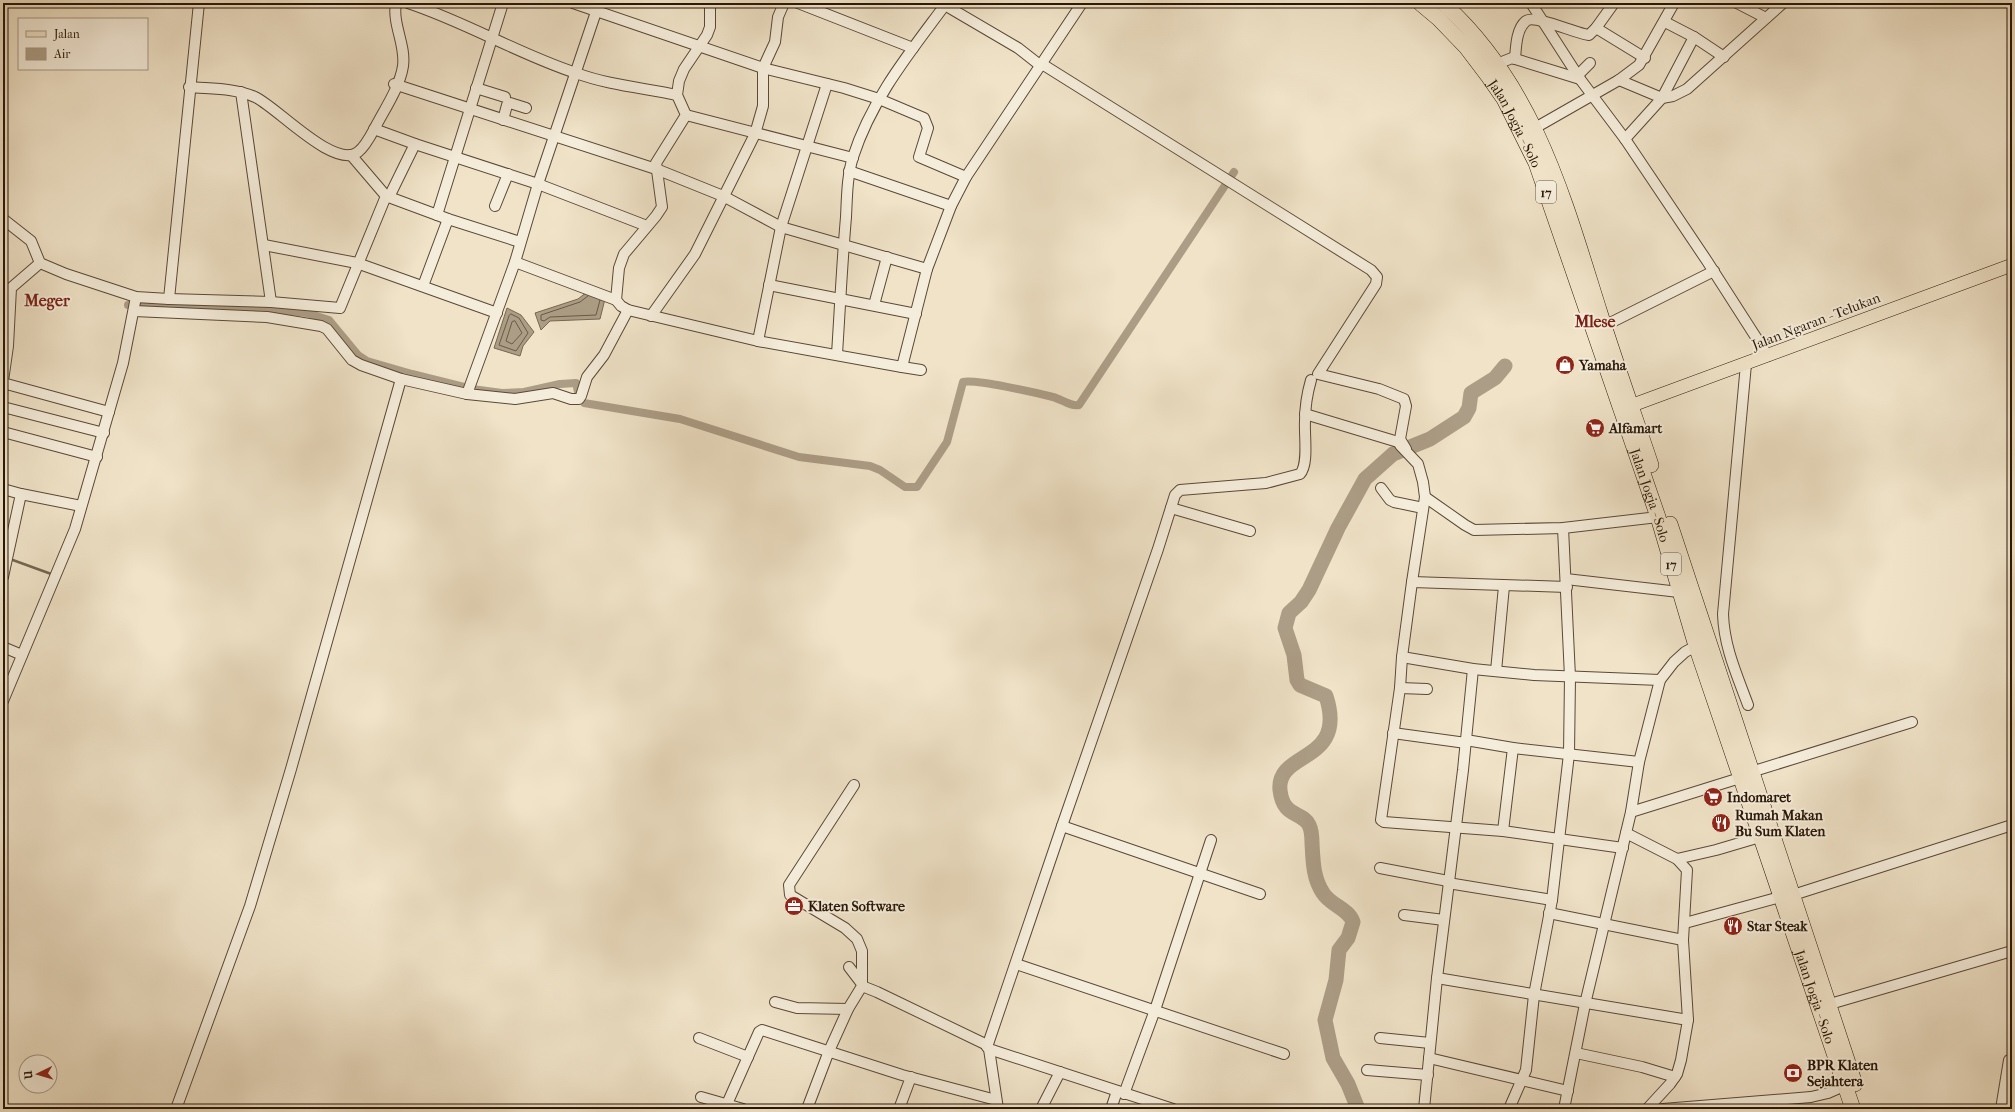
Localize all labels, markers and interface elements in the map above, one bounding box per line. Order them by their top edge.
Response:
legend [18,18,148,70]
text: Jalan [53,27,80,41]
text: Air [53,47,71,61]
street label: Jalan Jogja - Solo [1483,76,1545,170]
road number: 17 [1536,181,1556,203]
street label: Jalan Ngaran - Telukan [1749,289,1883,354]
district label: Meger [23,291,71,311]
district label: Mlese [1574,312,1615,331]
shop icon: Yamaha [1554,354,1576,376]
place label: Yamaha [1578,357,1627,374]
supermarket icon: Alfamart [1584,417,1606,439]
place label: Alfamart [1608,420,1663,437]
street label: Jalan Jogja - Solo [1626,445,1673,544]
road number: 17 [1661,553,1681,575]
supermarket icon: Indomaret [1702,786,1724,808]
place label: Indomaret [1727,789,1792,806]
place label: Rumah Makan Bu Sum Klaten [1735,807,1826,840]
restaurant icon: Rumah Makan Bu Sum Klaten [1710,812,1732,834]
office icon: Klaten Software [783,895,805,917]
place label: Klaten Software [808,898,905,915]
restaurant icon: Star Steak [1722,915,1744,937]
place label: Star Steak [1747,918,1808,935]
street label: Jalan Jogja - Solo [1790,947,1838,1046]
north arrow [18,1054,58,1094]
place label: BPR Klaten Sejahtera [1807,1057,1879,1090]
bank icon: BPR Klaten Sejahtera [1782,1062,1804,1084]
text: U [22,1070,35,1081]

